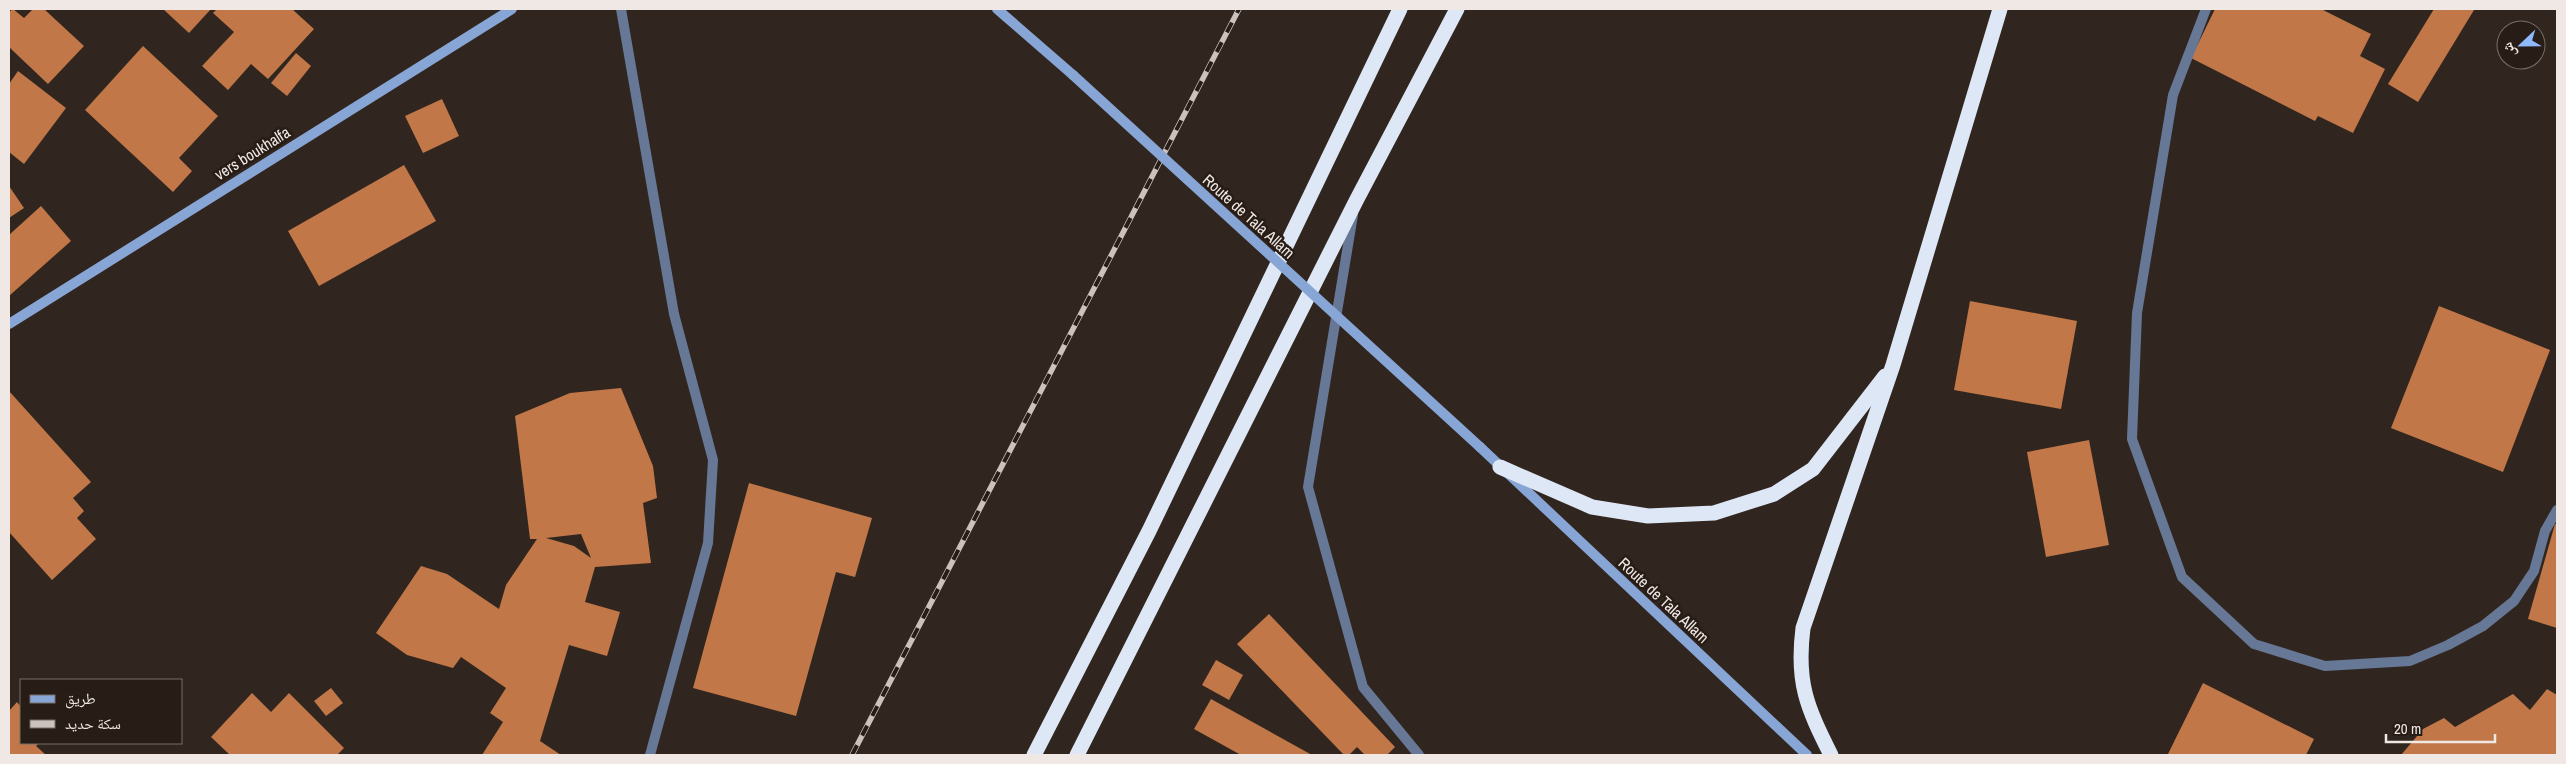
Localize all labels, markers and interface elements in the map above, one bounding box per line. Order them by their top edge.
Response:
north arrow [2496,20,2546,70]
text: ش [2498,39,2520,60]
street label: vers boukhalfa [210,121,295,185]
street label: Route de Tala Allam [1198,169,1300,263]
street label: Route de Tala Allam [1614,552,1714,648]
legend [20,679,182,744]
text: طريق [65,688,96,709]
scale bar [2386,712,2495,744]
text: سكة حديد [65,713,121,734]
text: 20 m [2394,718,2421,739]

